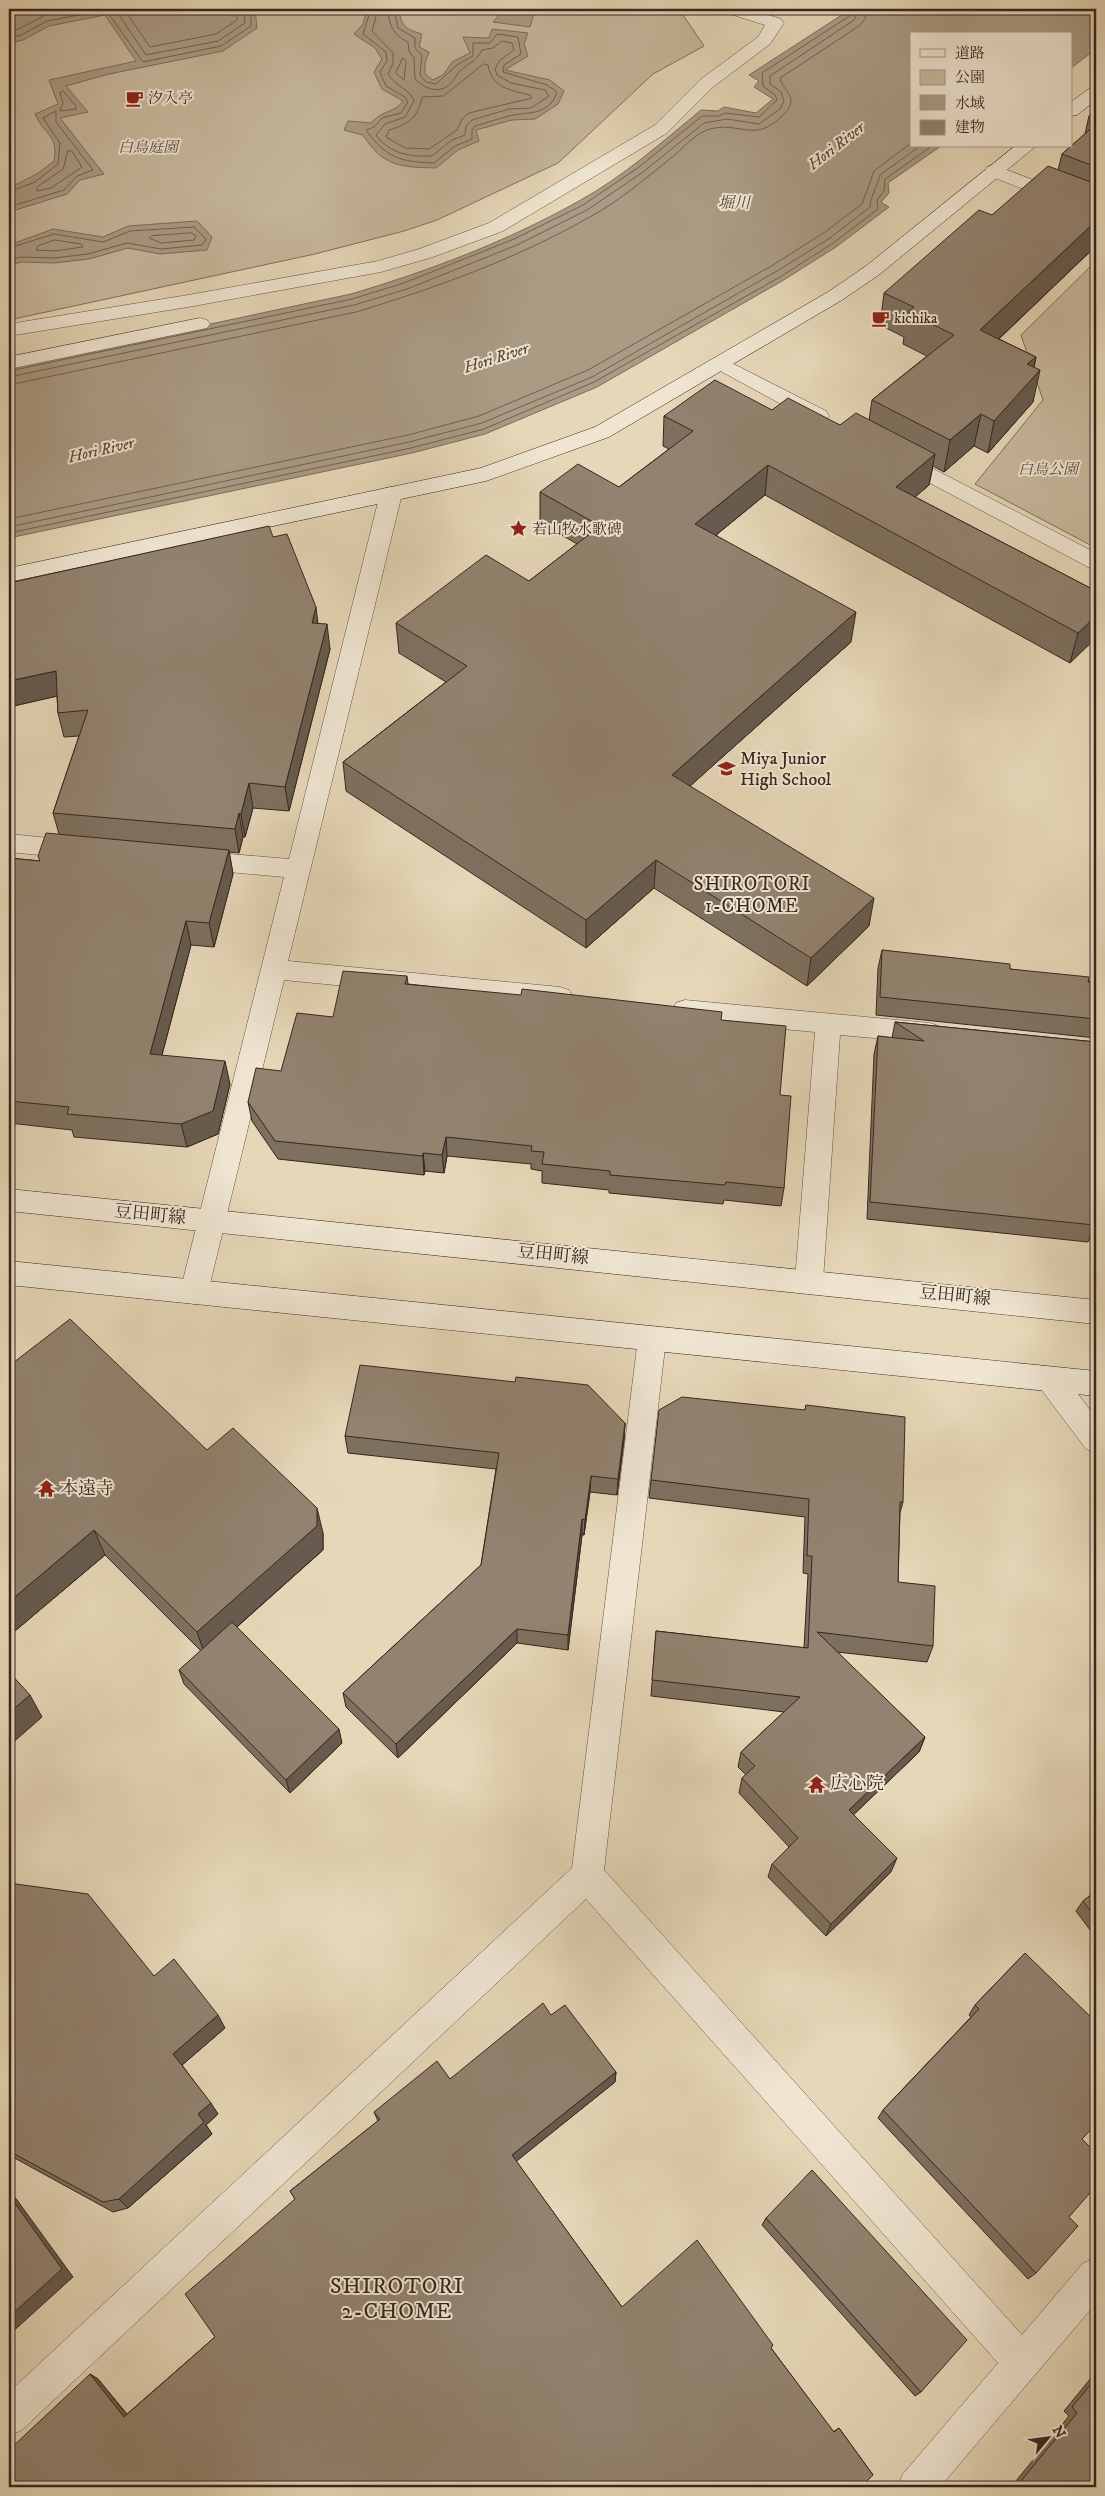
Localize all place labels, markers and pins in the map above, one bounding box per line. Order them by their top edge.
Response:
cafe icon: 汐入亭 [124,88,144,108]
place label: 汐入亭 [148,89,193,108]
cafe icon: kichika [870,308,890,328]
place label: kichika [894,309,938,328]
place icon: 若山牧水歌碑 [508,519,528,539]
place label: 若山牧水歌碑 [532,520,622,539]
place label: Miya Junior High School [740,748,832,791]
school or university icon: Miya Junior High School [716,759,736,779]
place label: 本遠寺 [60,1478,114,1500]
temple icon: 本遠寺 [36,1479,56,1499]
place label: 広心院 [830,1773,884,1795]
temple icon: 広心院 [806,1774,826,1794]

